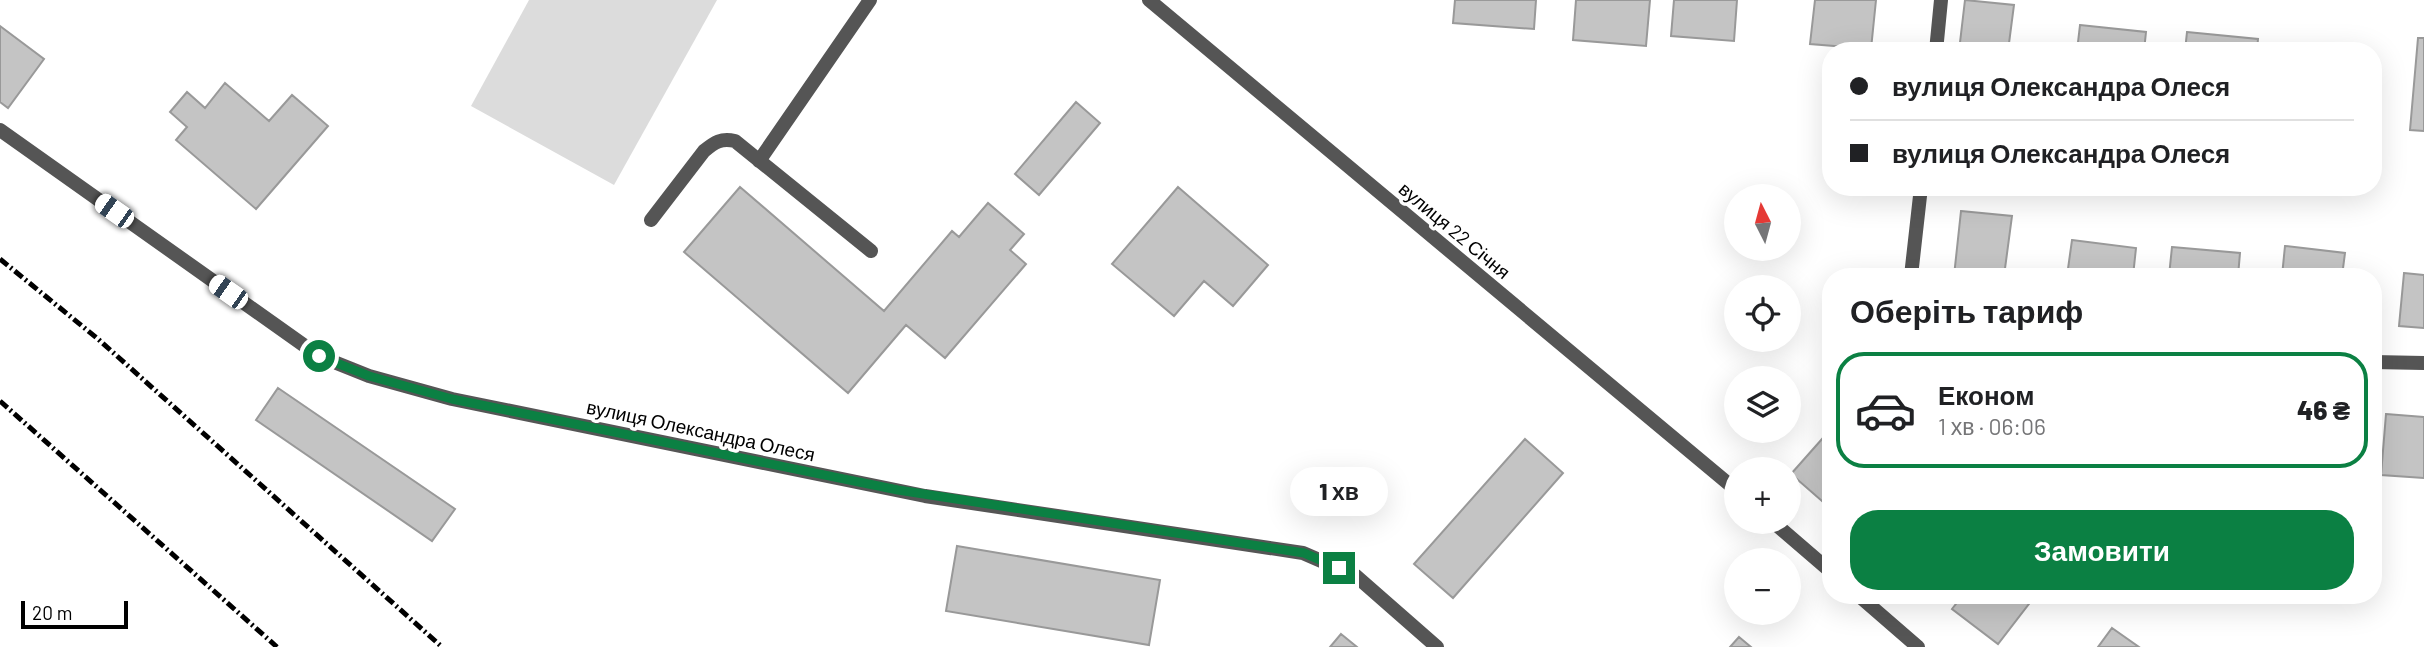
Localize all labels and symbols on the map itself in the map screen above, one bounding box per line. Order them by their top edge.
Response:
street label: вулиця 22 Січня [1395,177,1515,283]
north arrow [1724,184,1801,261]
car [91,190,138,232]
car [205,271,252,313]
route start [303,340,335,372]
street label: вулиця Олександра Олеся [585,395,817,465]
callout: 1 хв [1290,466,1388,516]
route end [1323,552,1355,584]
scale bar [21,598,128,630]

